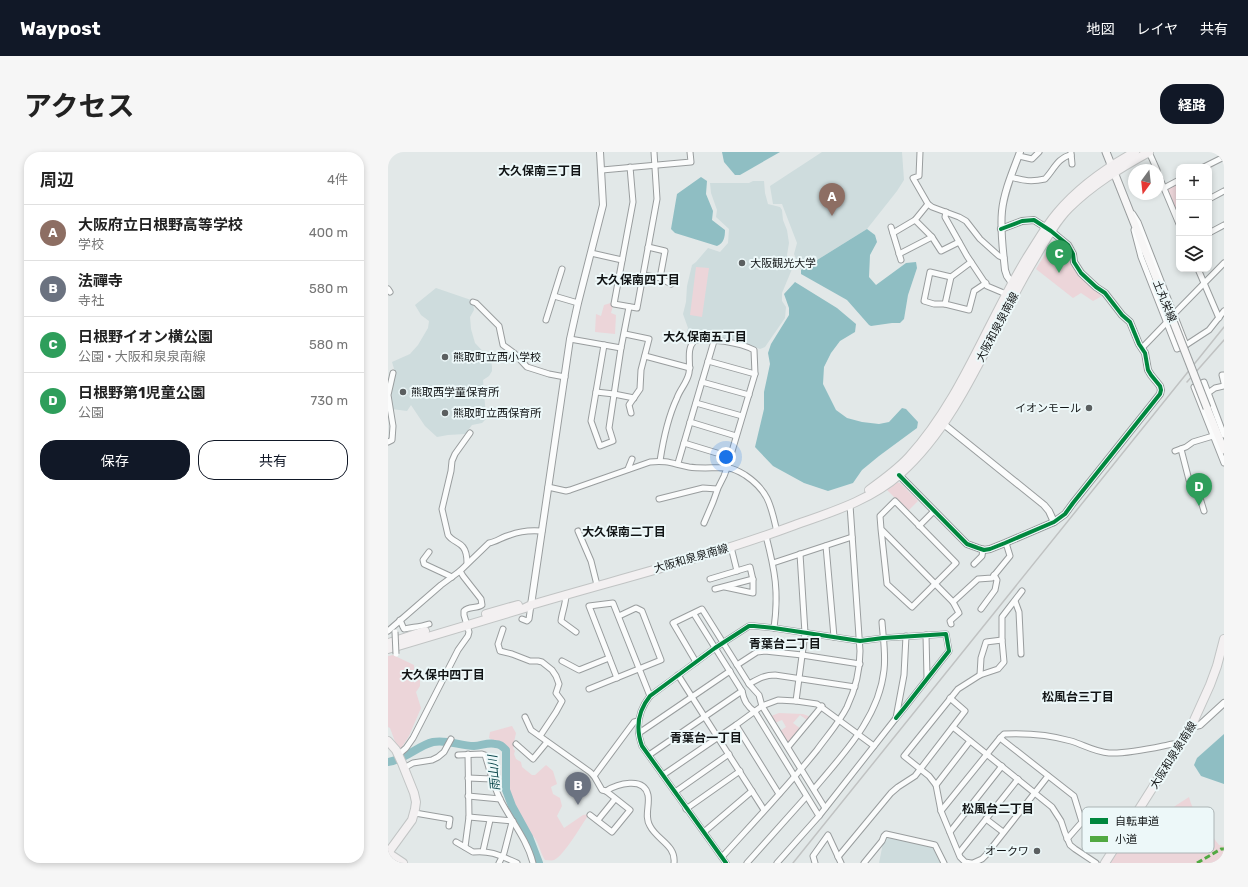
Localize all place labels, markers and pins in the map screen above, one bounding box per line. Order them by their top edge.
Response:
pin: A [819,183,845,216]
pin: C [1046,240,1072,273]
place label: 大阪観光大学 [750,257,816,270]
marker: 大阪観光大学 [737,258,747,268]
place label: 熊取町立西小学校 [453,351,541,364]
marker: 熊取町立西小学校 [440,352,450,362]
place label: 熊取西学童保育所 [411,386,500,399]
marker: 熊取西学童保育所 [398,387,408,397]
place label: イオンモール [1015,402,1081,415]
marker: イオンモール [1084,403,1094,413]
place label: 熊取町立西保育所 [453,407,542,420]
marker: 熊取町立西保育所 [440,408,450,418]
pin: D [1186,473,1212,506]
pin: B [565,772,591,805]
place label: オークワ [985,845,1029,858]
marker: オークワ [1032,846,1042,856]

